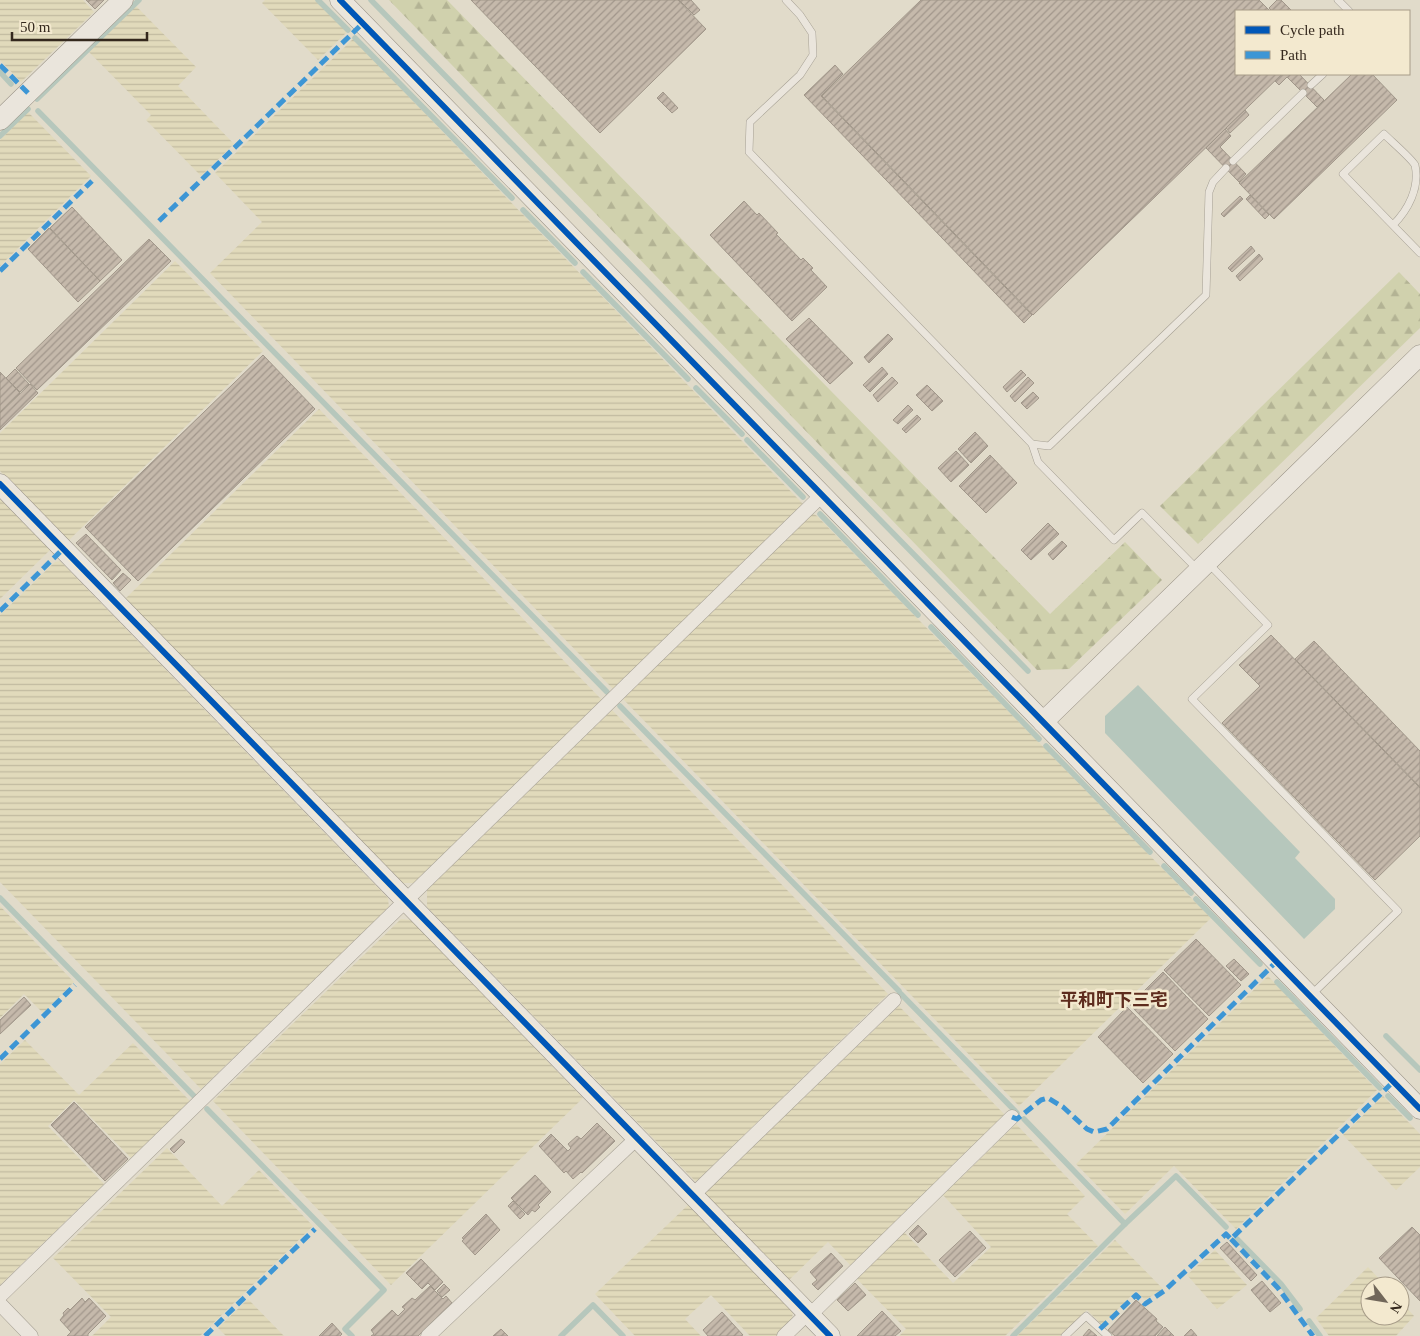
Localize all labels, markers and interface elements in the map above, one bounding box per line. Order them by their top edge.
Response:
scale bar [12,10,148,42]
legend [1235,10,1410,75]
text: 50 m [20,19,51,35]
text: Cycle path [1280,22,1345,38]
text: Path [1280,47,1307,63]
district label: 平和町下三宅 [1060,990,1168,1010]
north arrow [1360,1276,1410,1326]
text: N [1387,1299,1405,1316]

